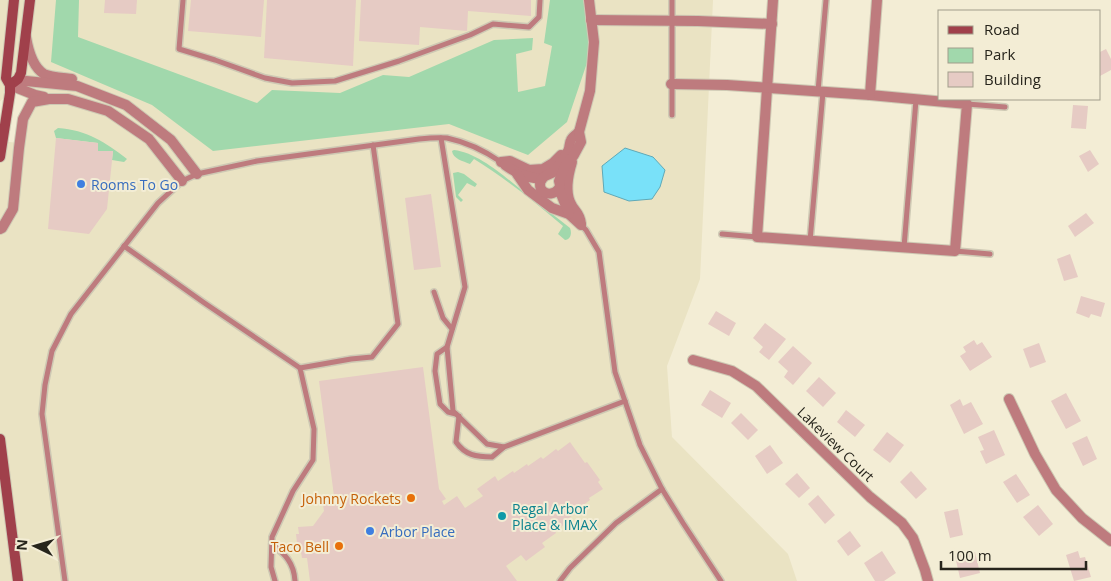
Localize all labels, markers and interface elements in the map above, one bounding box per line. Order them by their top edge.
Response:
legend [938,10,1101,100]
text: Road [984,19,1020,39]
text: Park [984,44,1015,64]
text: Building [984,69,1041,89]
place label: Rooms To Go [91,175,178,194]
marker: Rooms To Go [75,178,87,190]
street label: Lakeview Court [794,403,878,485]
place label: Johnny Rockets [300,489,401,508]
marker: Johnny Rockets [405,492,417,504]
place label: Regal Arbor Place & IMAX [512,499,598,534]
marker: Regal Arbor Place & IMAX [496,510,508,522]
north arrow [10,521,60,571]
place label: Arbor Place [380,522,455,541]
marker: Arbor Place [364,525,376,537]
place label: Taco Bell [271,537,329,556]
text: N [12,538,32,551]
scale bar [941,538,1086,570]
marker: Taco Bell [333,540,345,552]
text: 100 m [948,545,992,565]

